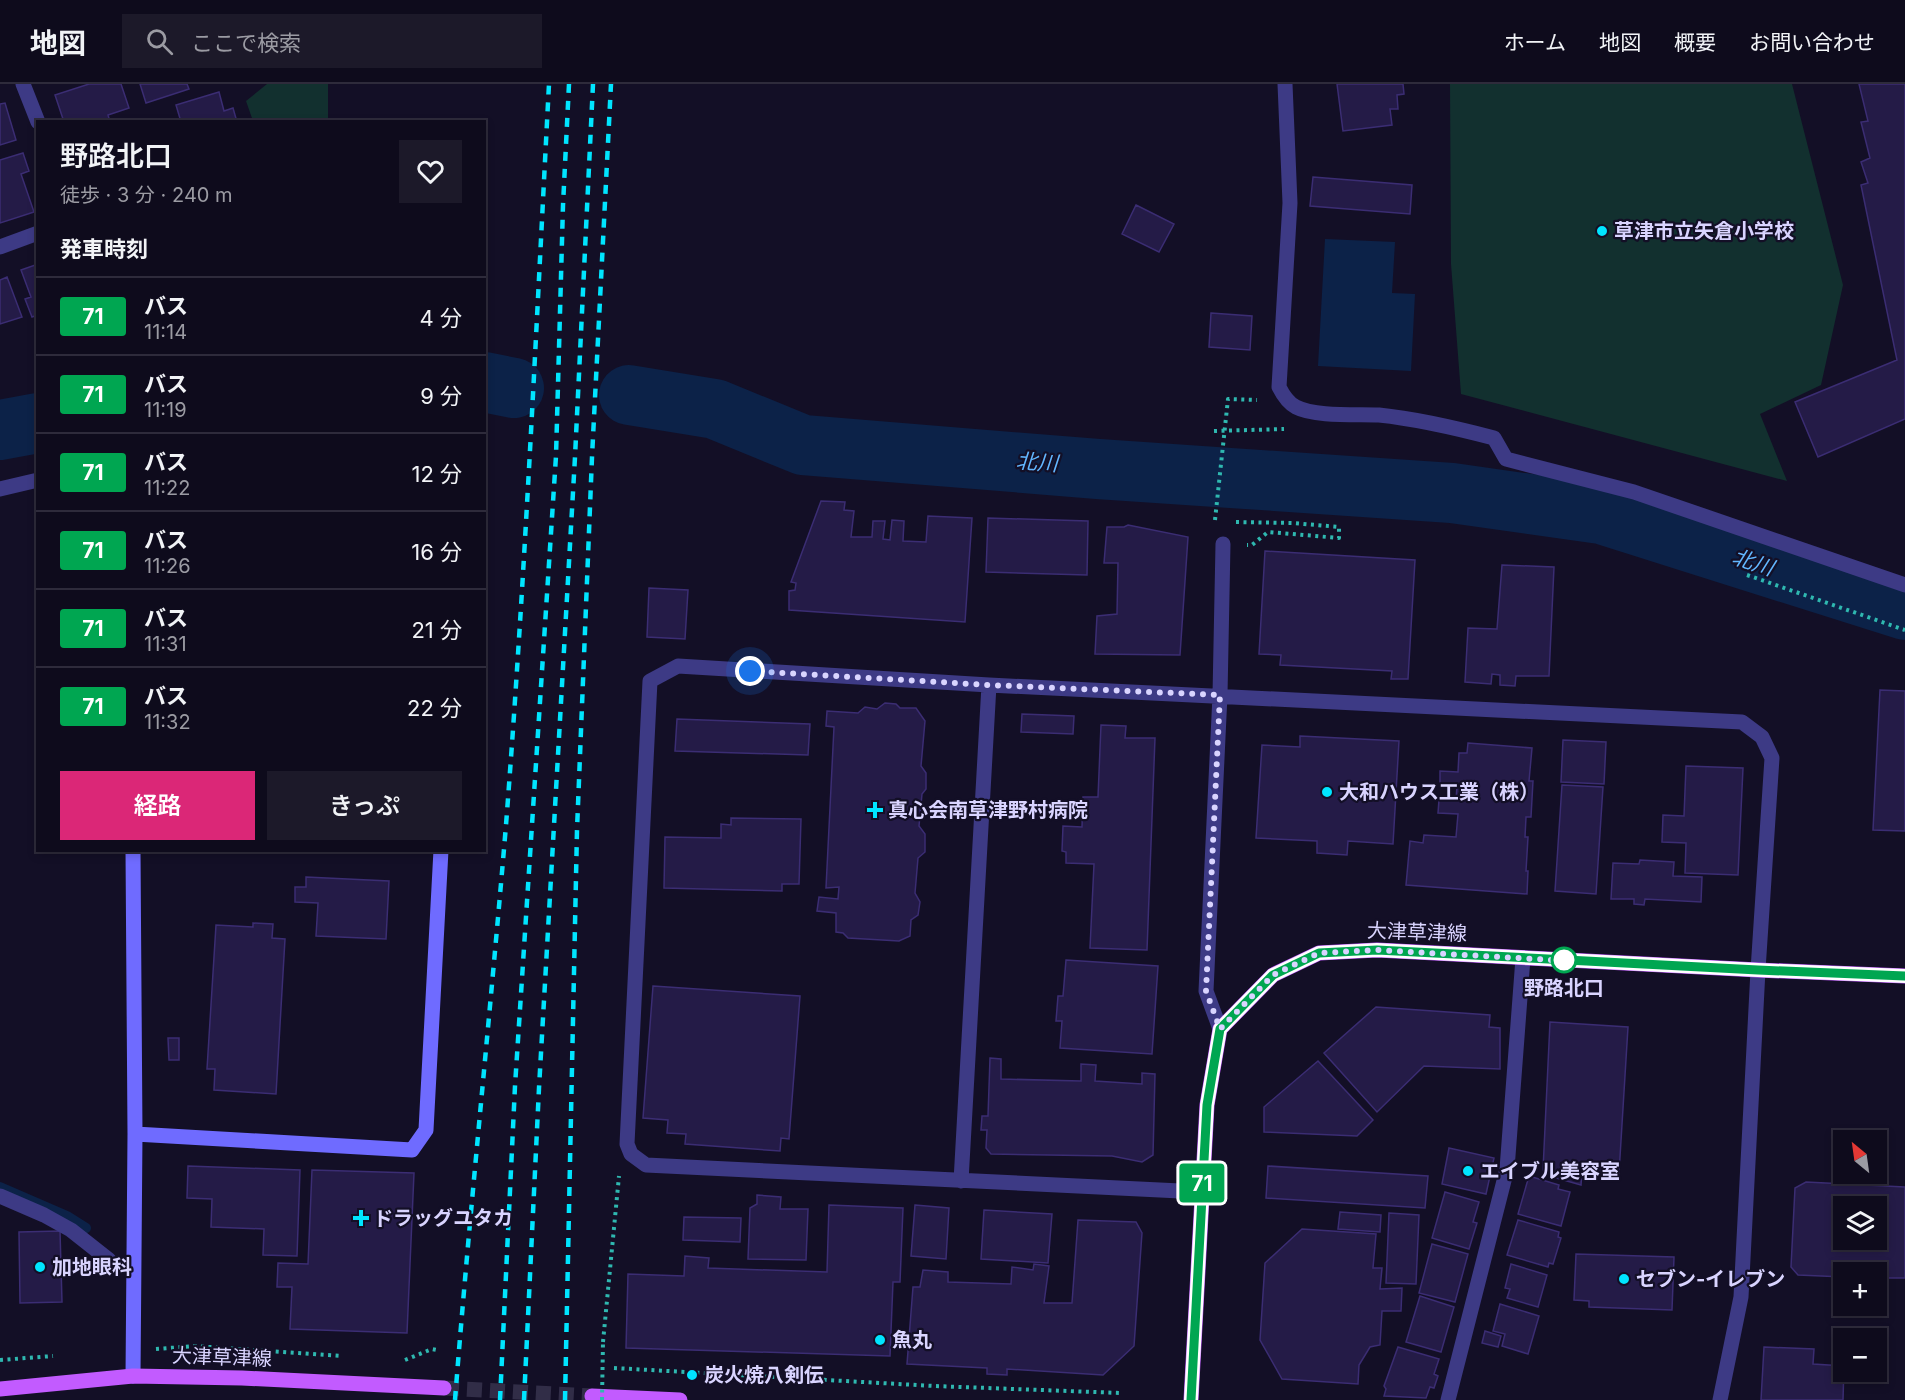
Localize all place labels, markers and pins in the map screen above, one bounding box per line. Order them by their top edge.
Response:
place label: 草津市立矢倉小学校 [1614,219,1794,243]
marker: 草津市立矢倉小学校 [1595,224,1609,238]
place label: 大和ハウス工業（株） [1339,780,1539,804]
marker: 大和ハウス工業（株） [1320,785,1334,799]
place label: 真心会南草津野村病院 [888,798,1088,822]
marker: 真心会南草津野村病院 [866,801,884,819]
marker: 野路北口 [1551,947,1577,973]
place label: 野路北口 [1524,976,1604,1000]
place label: エイブル美容室 [1480,1159,1620,1183]
marker: エイブル美容室 [1461,1164,1475,1178]
place label: ドラッグユタカ [373,1206,513,1230]
marker: ドラッグユタカ [354,1211,368,1225]
place label: 加地眼科 [52,1255,132,1279]
marker: 加地眼科 [33,1260,47,1274]
place label: セブン-イレブン [1636,1267,1785,1291]
marker: セブン-イレブン [1617,1272,1631,1286]
place label: 魚丸 [892,1328,932,1352]
marker: 魚丸 [873,1333,887,1347]
place label: 炭火焼八剣伝 [704,1363,824,1387]
marker: 炭火焼八剣伝 [685,1368,699,1382]

